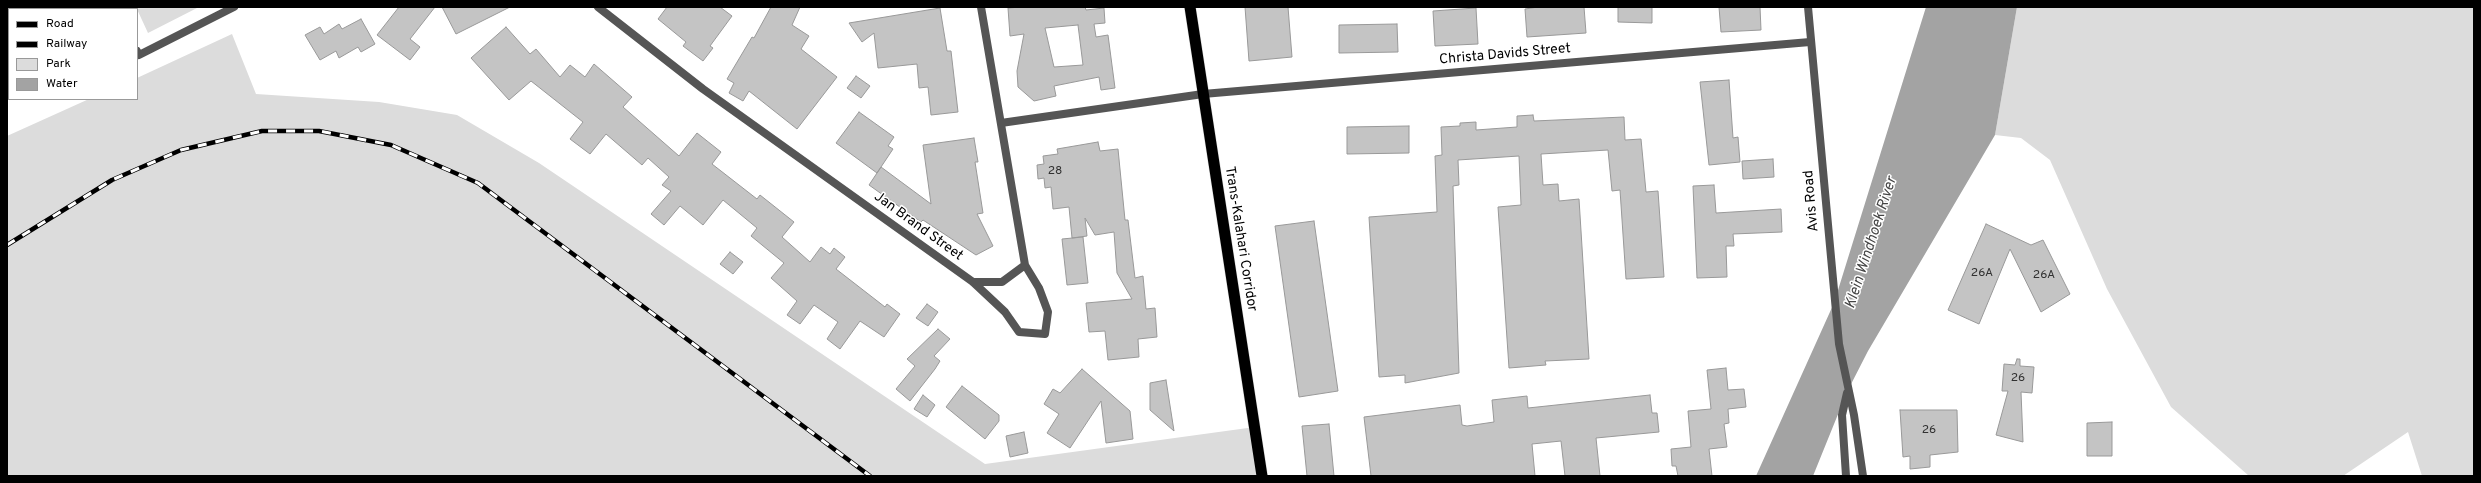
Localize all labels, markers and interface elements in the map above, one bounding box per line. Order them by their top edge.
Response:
legend [8,8,138,100]
text: Road [46,16,74,32]
text: Railway [46,36,87,52]
street label: Christa Davids Street [1439,41,1571,69]
text: Park [46,56,71,72]
text: Water [46,76,78,92]
house number: 28 [1048,165,1062,179]
street label: Trans-Kalahari Corridor [1220,165,1260,313]
street label: Avis Road [1801,169,1823,233]
water label: Klein Windhoek River [1842,175,1902,311]
street label: Jan Brand Street [870,189,966,265]
house number: 26A [1971,267,1993,281]
house number: 26A [2033,269,2055,283]
house number: 26 [2011,372,2025,386]
house number: 26 [1922,424,1936,438]

